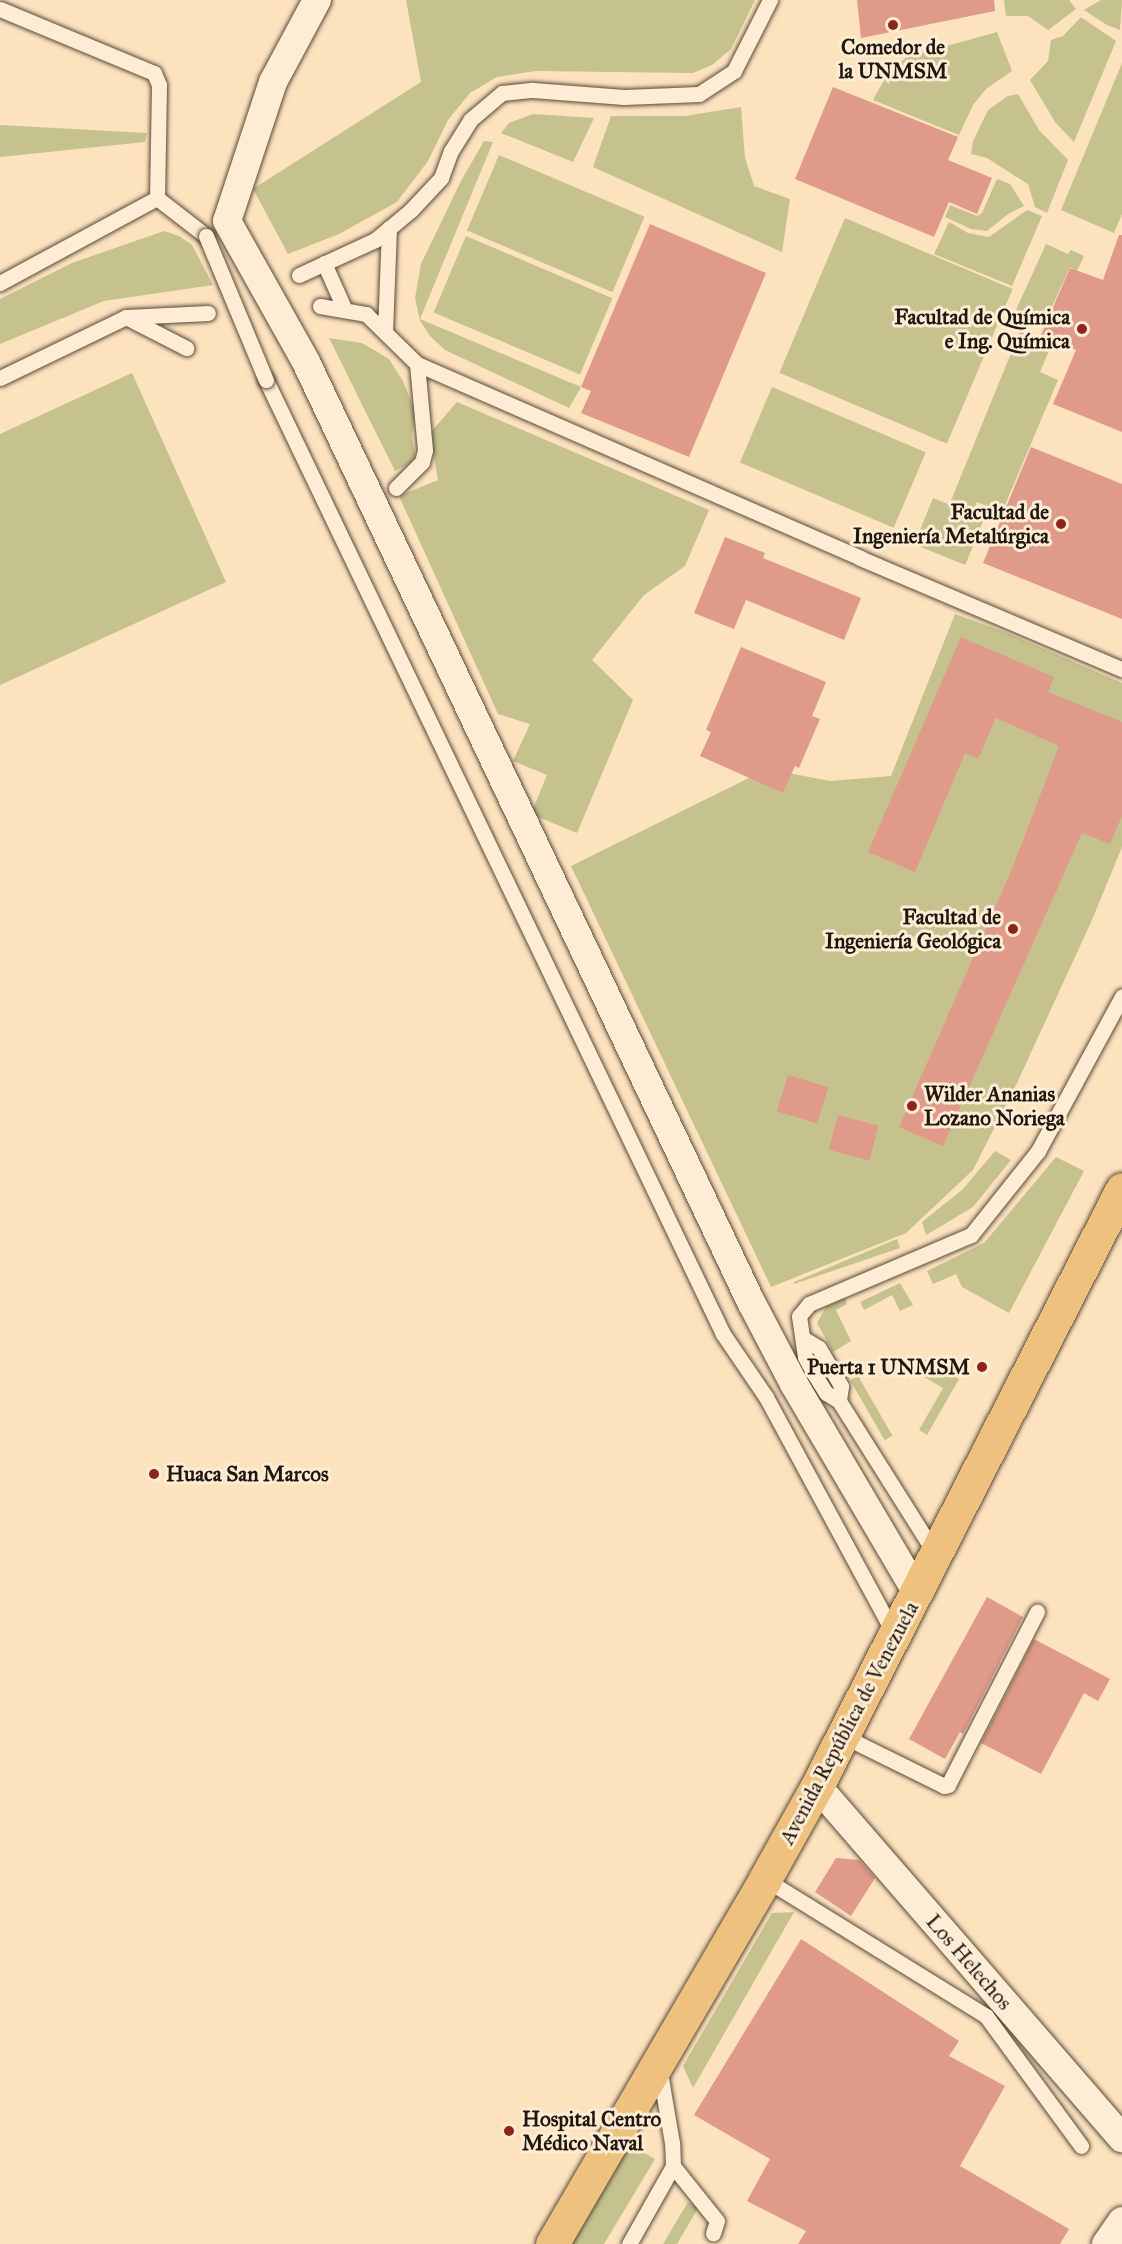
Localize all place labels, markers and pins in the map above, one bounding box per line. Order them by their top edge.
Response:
marker: Comedor de la UNMSM [886,18,900,32]
place label: Comedor de la UNMSM [839,34,947,84]
place label: Facultad de Química e Ing. Química [894,304,1070,354]
marker: Facultad de Química e Ing. Química [1075,322,1089,336]
place label: Facultad de Ingeniería Metalúrgica [853,499,1049,549]
marker: Facultad de Ingeniería Metalúrgica [1054,517,1068,531]
place label: Facultad de Ingeniería Geológica [825,904,1001,954]
marker: Facultad de Ingeniería Geológica [1006,922,1020,936]
place label: Wilder Ananias Lozano Noriega [924,1081,1065,1131]
marker: Wilder Ananias Lozano Noriega [905,1099,919,1113]
place label: Puerta 1 UNMSM [807,1354,970,1380]
marker: Puerta 1 UNMSM [975,1360,989,1374]
place label: Huaca San Marcos [166,1461,329,1487]
marker: Huaca San Marcos [147,1467,161,1481]
place label: Hospital Centro Médico Naval [522,2106,661,2156]
marker: Hospital Centro Médico Naval [500,2122,518,2140]

